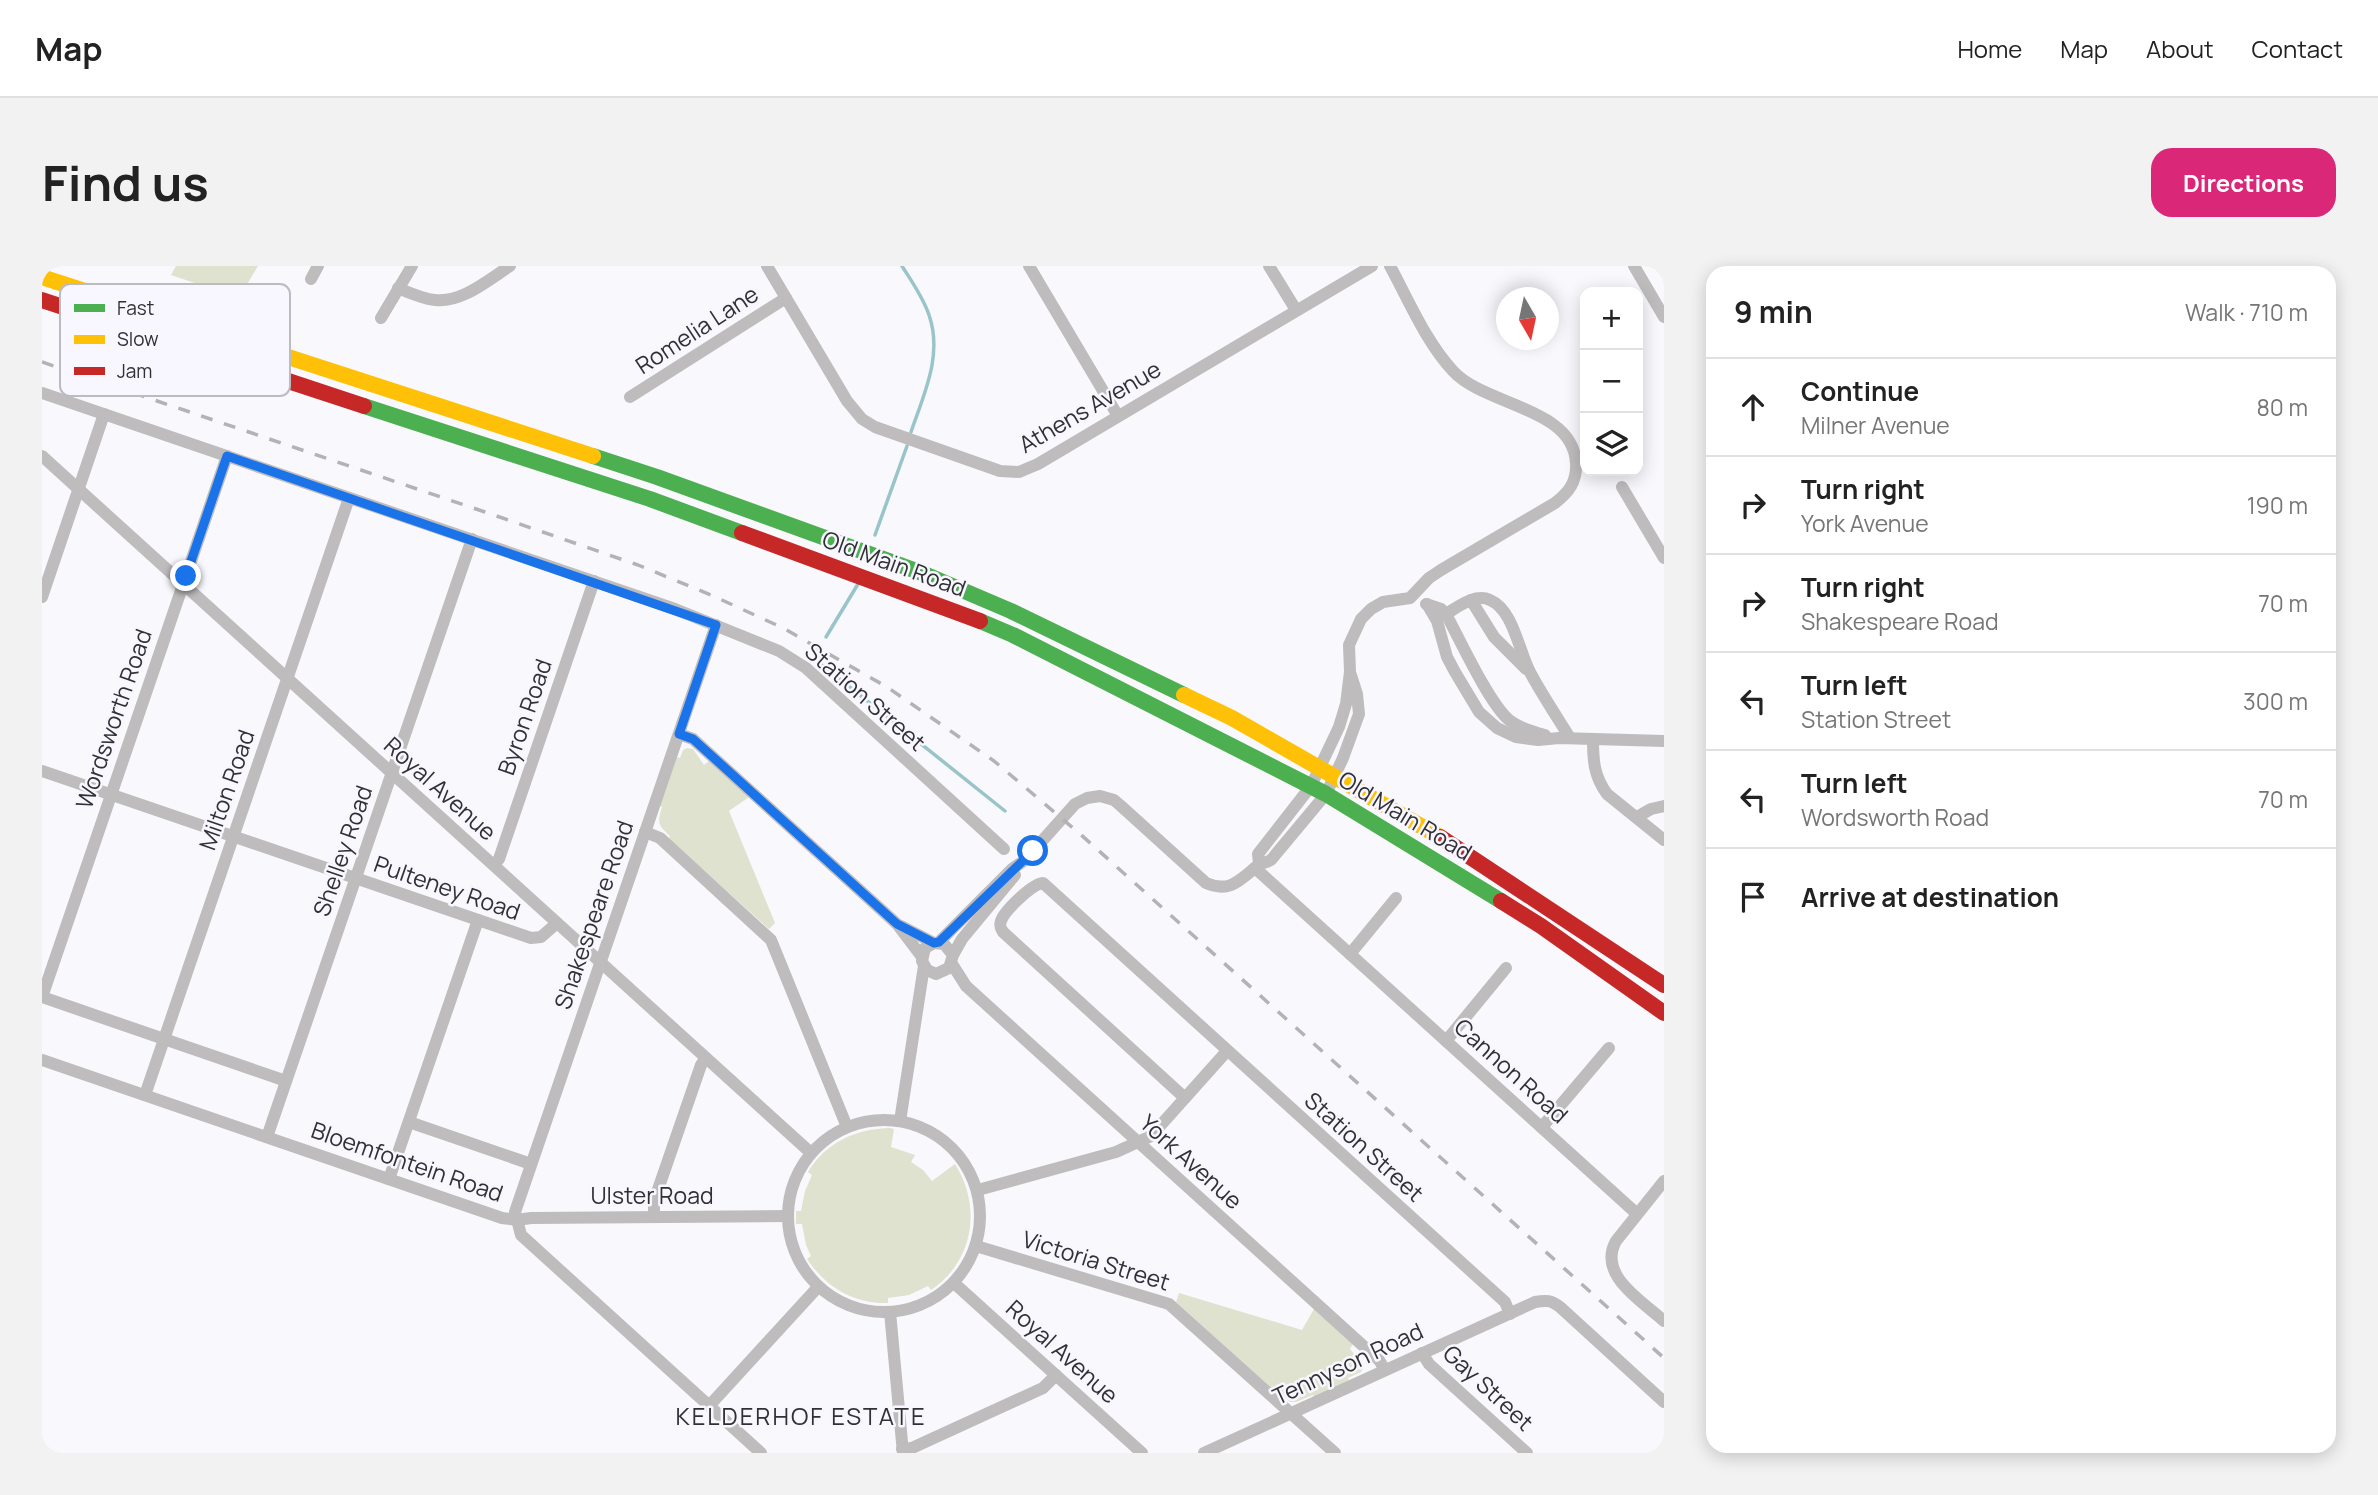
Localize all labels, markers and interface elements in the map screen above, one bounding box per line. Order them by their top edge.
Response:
text: Map [35,26,103,71]
text: Home [1957,32,2022,65]
text: Map [2060,32,2108,65]
text: About [2146,32,2214,65]
text: Contact [2252,32,2343,65]
button: Directions [2151,148,2336,217]
text: Find us [42,149,209,216]
street label: Romelia Lane [629,277,764,381]
legend [60,284,290,396]
north arrow [1496,287,1559,350]
map controls [1580,287,1643,476]
button: + [1580,287,1643,350]
text: 9 min [1734,291,1813,332]
text: Fast [117,295,154,321]
text: Walk · 710 m [2185,296,2308,328]
text: Slow [117,326,159,352]
button: − [1580,350,1643,413]
street label: Athens Avenue [1013,352,1166,460]
text: Jam [117,358,152,384]
text: Continue [1801,373,1919,409]
icon: ahead [1734,388,1772,426]
text: 80 m [2257,391,2308,423]
text: Milner Avenue [1801,409,1950,441]
button: layers [1580,413,1643,476]
text: Turn right [1801,471,1925,507]
icon: right [1734,486,1772,524]
text: 190 m [2247,489,2308,521]
text: York Avenue [1801,507,1929,539]
street label: Old Main Road [818,522,971,604]
route end [170,560,201,591]
text: Turn right [1801,569,1925,605]
icon: right [1734,584,1772,622]
text: 70 m [2258,587,2308,619]
text: Shakespeare Road [1801,605,1999,637]
street label: Wordsworth Road [67,625,159,813]
street label: Station Street [798,635,933,758]
street label: Byron Road [489,654,559,779]
text: Turn left [1801,667,1908,703]
icon: left [1734,682,1772,720]
text: 300 m [2243,685,2308,717]
text: Station Street [1801,703,1951,735]
street label: Milton Road [191,725,262,854]
street label: Royal Avenue [378,729,504,847]
street label: Old Main Road [1333,763,1478,868]
text: Turn left [1801,765,1908,801]
icon: left [1734,780,1772,818]
street label: Shelley Road [305,781,379,920]
text: 70 m [2258,783,2308,815]
text: Wordsworth Road [1801,801,1989,833]
street label: Shakespeare Road [546,816,640,1013]
route start [1017,835,1048,866]
street label: Pulteney Road [370,847,525,927]
icon: arrive [1734,878,1772,916]
text: Arrive at destination [1801,879,2059,915]
street label: Cannon Road [1448,1011,1575,1130]
street label: Station Street [1298,1084,1431,1208]
street label: York Avenue [1134,1107,1250,1216]
street label: Bloemfontein Road [307,1113,508,1209]
street label: Ulster Road [590,1179,714,1211]
street label: Victoria Street [1019,1222,1174,1298]
street label: Royal Avenue [1000,1292,1126,1410]
street label: Tennyson Road [1267,1314,1428,1412]
street label: Gay Street [1437,1337,1541,1437]
district label: KELDERHOF ESTATE [675,1399,927,1432]

